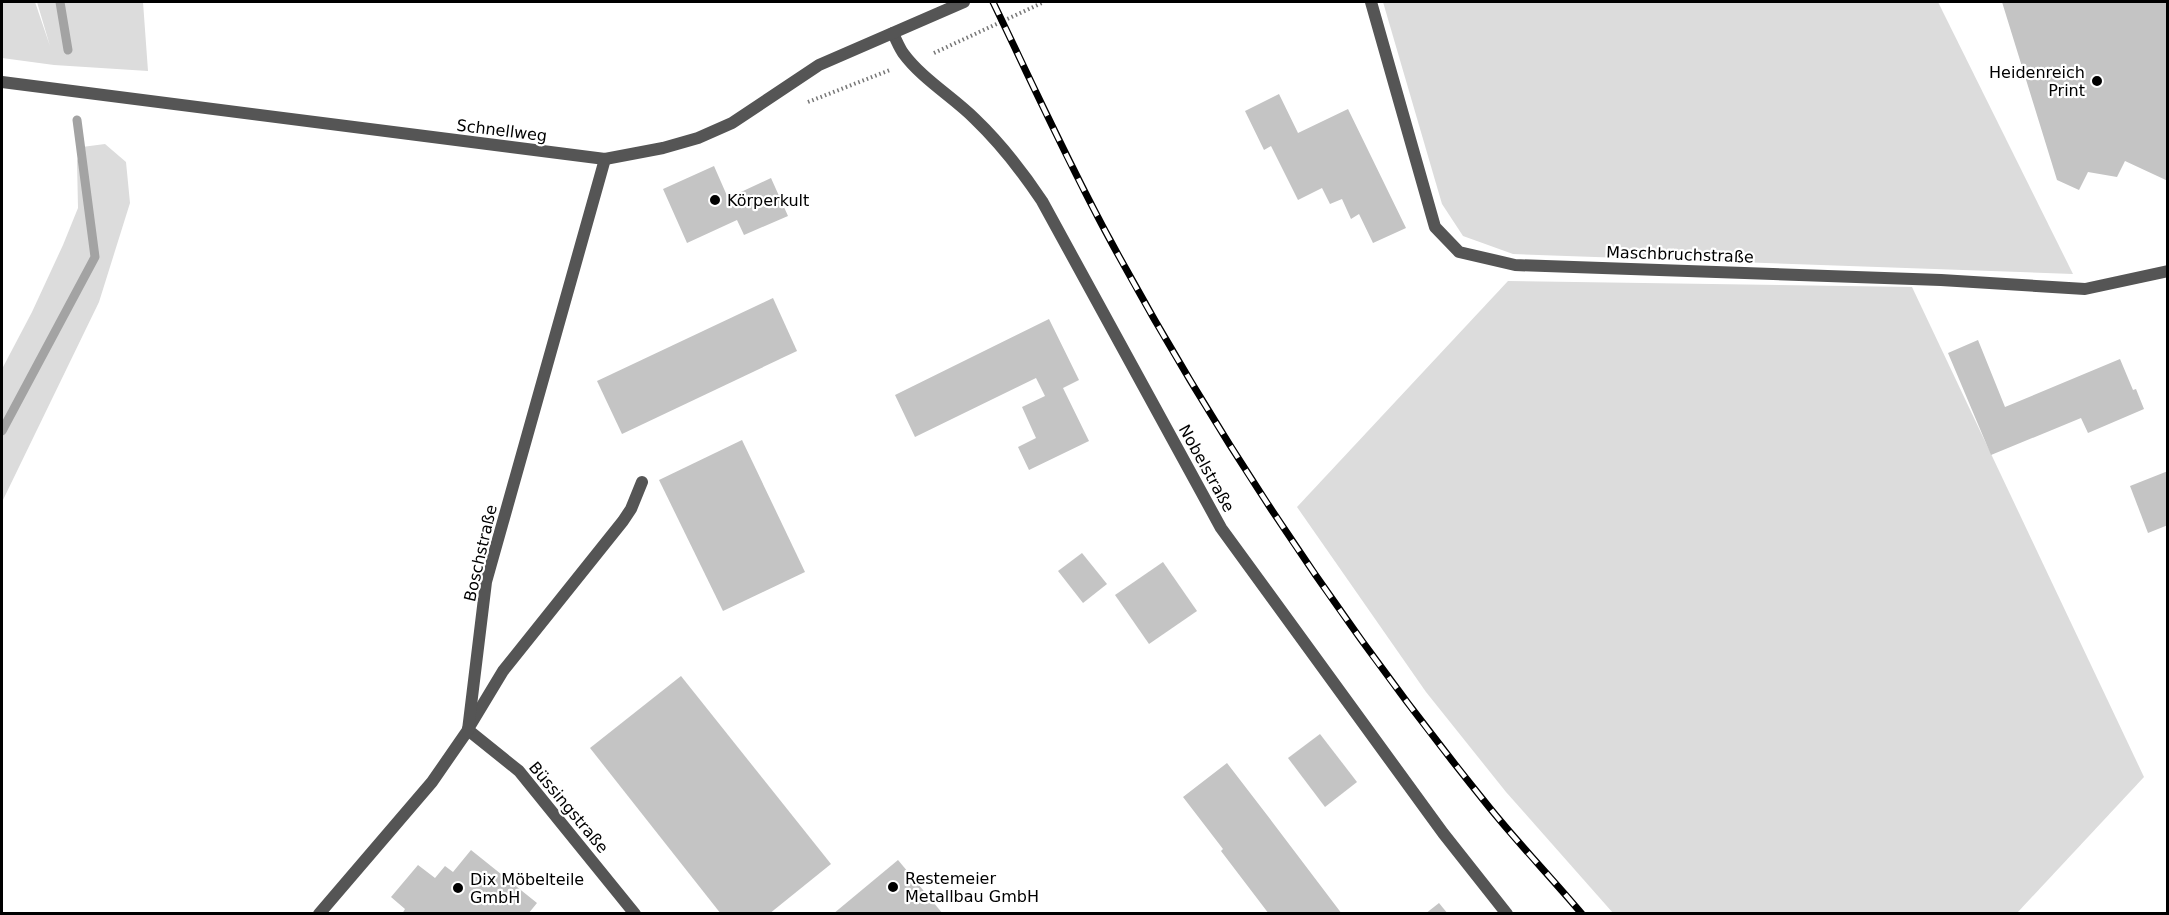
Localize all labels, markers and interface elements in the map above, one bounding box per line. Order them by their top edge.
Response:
place label: Heidenreich Print [1989,63,2085,100]
marker: Heidenreich Print [2090,74,2104,88]
street label: Schnellweg [456,116,548,145]
place label: Körperkult [727,191,809,210]
marker: Körperkult [708,193,722,207]
street label: Maschbruchstraße [1606,242,1754,267]
street label: Nobelstraße [1175,421,1238,515]
street label: Boschstraße [460,503,501,603]
street label: Büssingstraße [525,758,612,857]
place label: Restemeier Metallbau GmbH [905,869,1039,906]
place label: Dix Möbelteile GmbH [470,870,584,907]
marker: Restemeier Metallbau GmbH [886,880,900,894]
marker: Dix Möbelteile GmbH [451,881,465,895]

